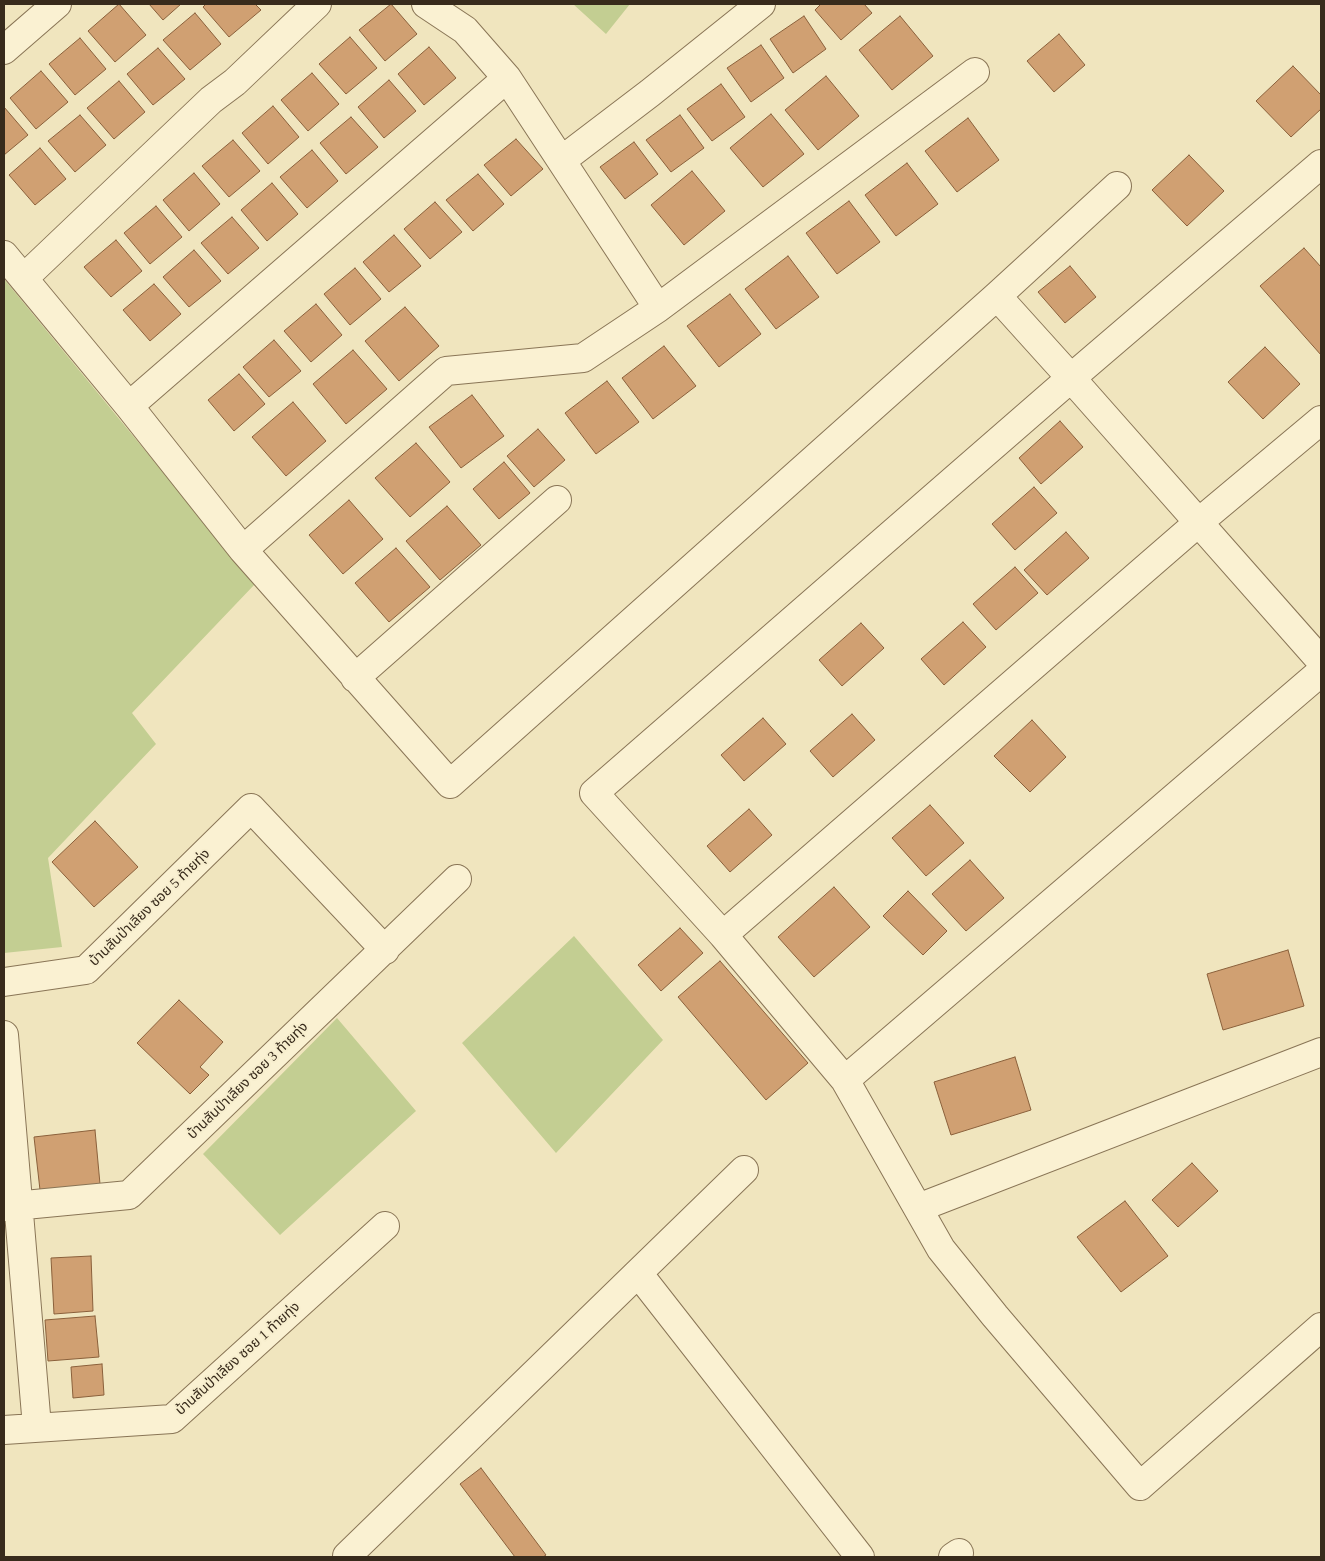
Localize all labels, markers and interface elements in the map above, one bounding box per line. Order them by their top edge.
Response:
street label: บ้านสันป่าเลียง ซอย 5 ท้ายทุ่ง [86,846,214,970]
street label: บ้านสันป่าเลียง ซอย 3 ท้ายทุ่ง [184,1019,312,1143]
street label: บ้านสันป่าเลียง ซอย 1 ท้ายทุ่ง [172,1299,304,1419]

